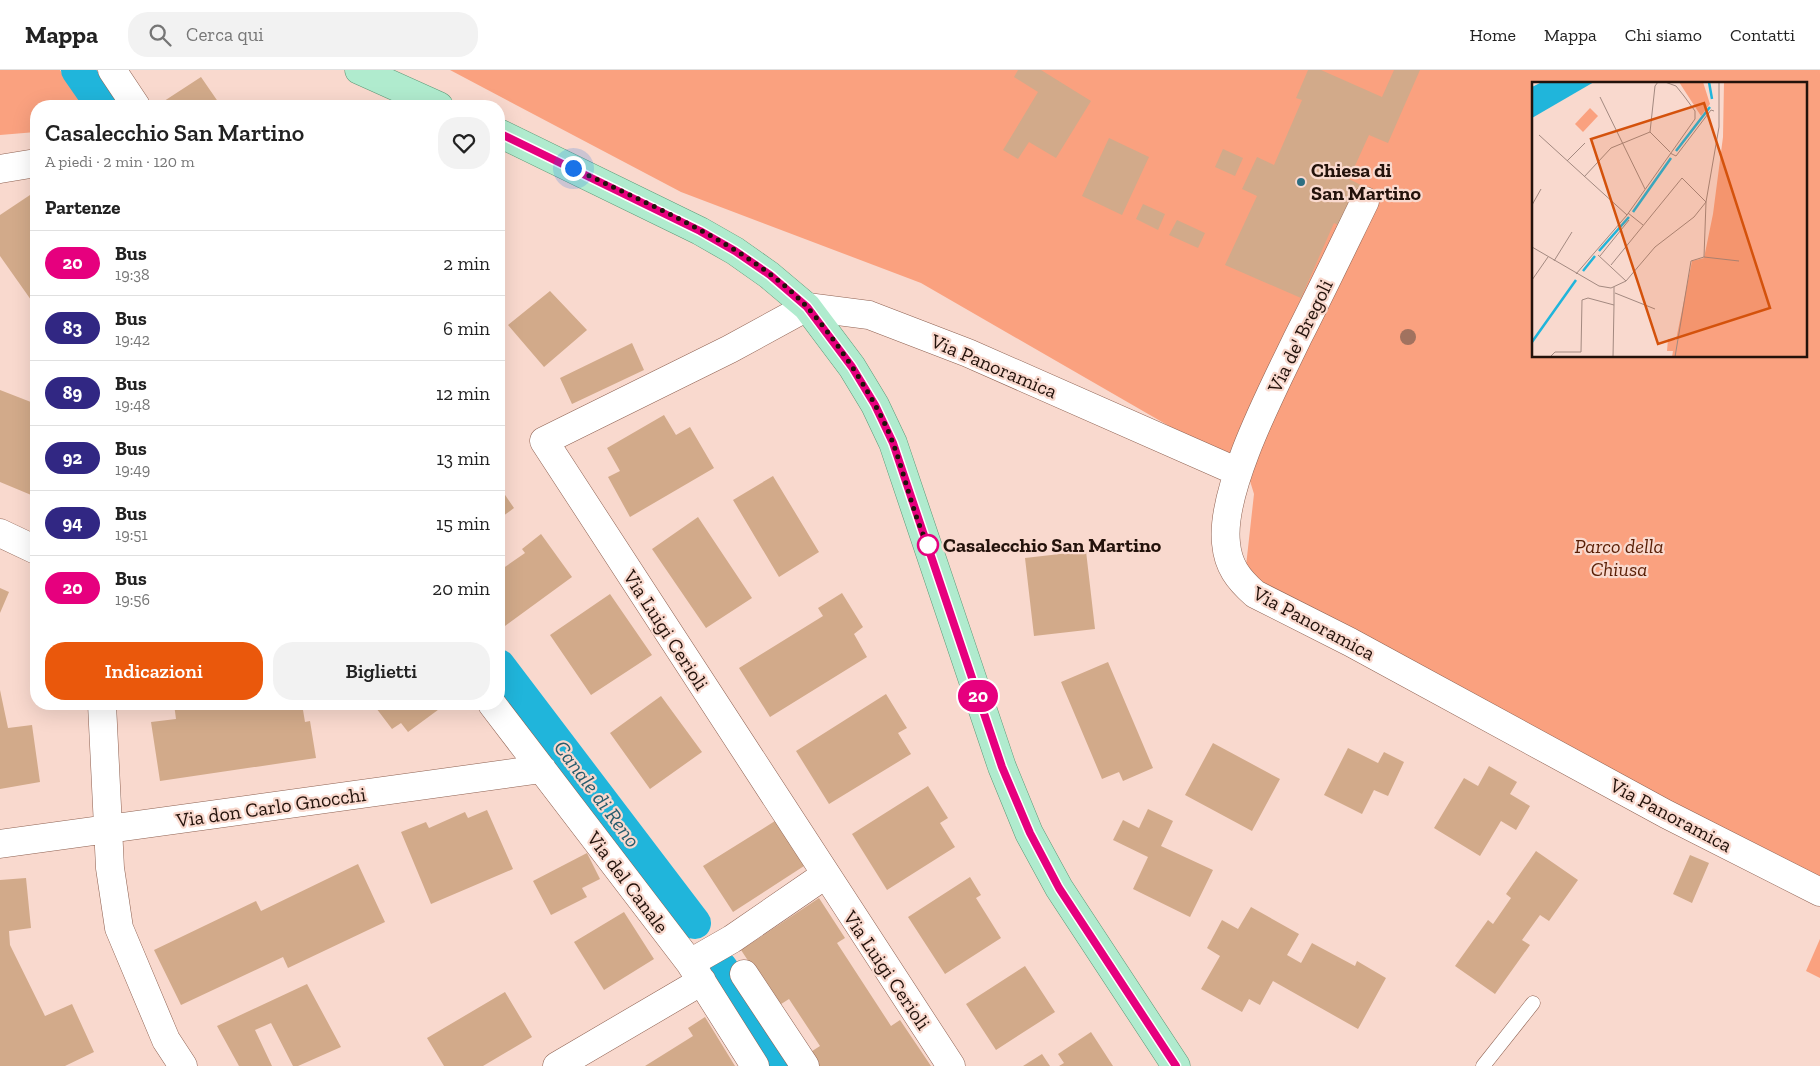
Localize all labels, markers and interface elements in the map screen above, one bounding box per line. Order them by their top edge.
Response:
search box [128,12,478,57]
text: Mappa [25,20,98,49]
icon: search [146,21,174,49]
text: Cerca qui [186,23,264,46]
text: Home [1470,24,1516,46]
text: Mappa [1544,24,1597,46]
text: Chi siamo [1625,24,1702,46]
text: Contatti [1730,24,1795,46]
inset map [1532,82,1808,358]
button: heart [438,117,490,169]
text: Casalecchio San Martino [45,118,304,147]
text: A piedi · 2 min · 120 m [45,152,194,171]
your location [561,156,586,181]
place label: Chiesa di San Martino [1311,158,1421,205]
marker: Chiesa di San Martino [1295,176,1307,188]
text: Partenze [45,196,121,219]
text: Bus [115,242,147,265]
text: 20 [62,252,83,274]
text: 2 min [443,252,490,275]
text: 19:38 [115,265,150,284]
street label: Via de' Bregoli [1262,275,1338,397]
text: Bus [115,307,147,330]
text: 83 [63,317,82,339]
text: 6 min [443,317,490,340]
street label: Via Panoramica [926,328,1061,404]
text: 19:42 [115,330,150,349]
text: Bus [115,372,147,395]
text: 89 [63,382,82,404]
text: 12 min [436,382,490,405]
text: 19:48 [115,395,150,414]
text: Bus [115,437,147,460]
text: 92 [63,447,82,469]
text: 13 min [436,447,490,470]
text: 19:49 [115,460,150,479]
text: Bus [115,502,147,525]
text: 94 [63,512,82,534]
text: 15 min [436,512,490,535]
text: 19:51 [115,525,148,544]
place label: Casalecchio San Martino [943,533,1162,557]
marker: Casalecchio San Martino [917,534,939,556]
park label: Parco della Chiusa [1574,534,1664,581]
street label: Via Luigi Cerioli [618,565,714,695]
text: Bus [115,567,147,590]
text: 20 [62,577,83,599]
text: 20 min [432,577,490,600]
street label: Via Panoramica [1248,580,1379,665]
text: 19:56 [115,590,150,609]
button: Indicazioni [45,642,263,700]
button: Biglietti [273,642,490,700]
line badge: 20 [956,680,1000,712]
text: 20 [968,685,988,707]
water label: Canale di Reno [549,735,646,852]
street label: Via Panoramica [1605,772,1736,857]
street label: Via don Carlo Gnocchi [174,782,368,832]
street label: Via del Canale [581,826,674,938]
street label: Via Luigi Cerioli [838,905,936,1034]

